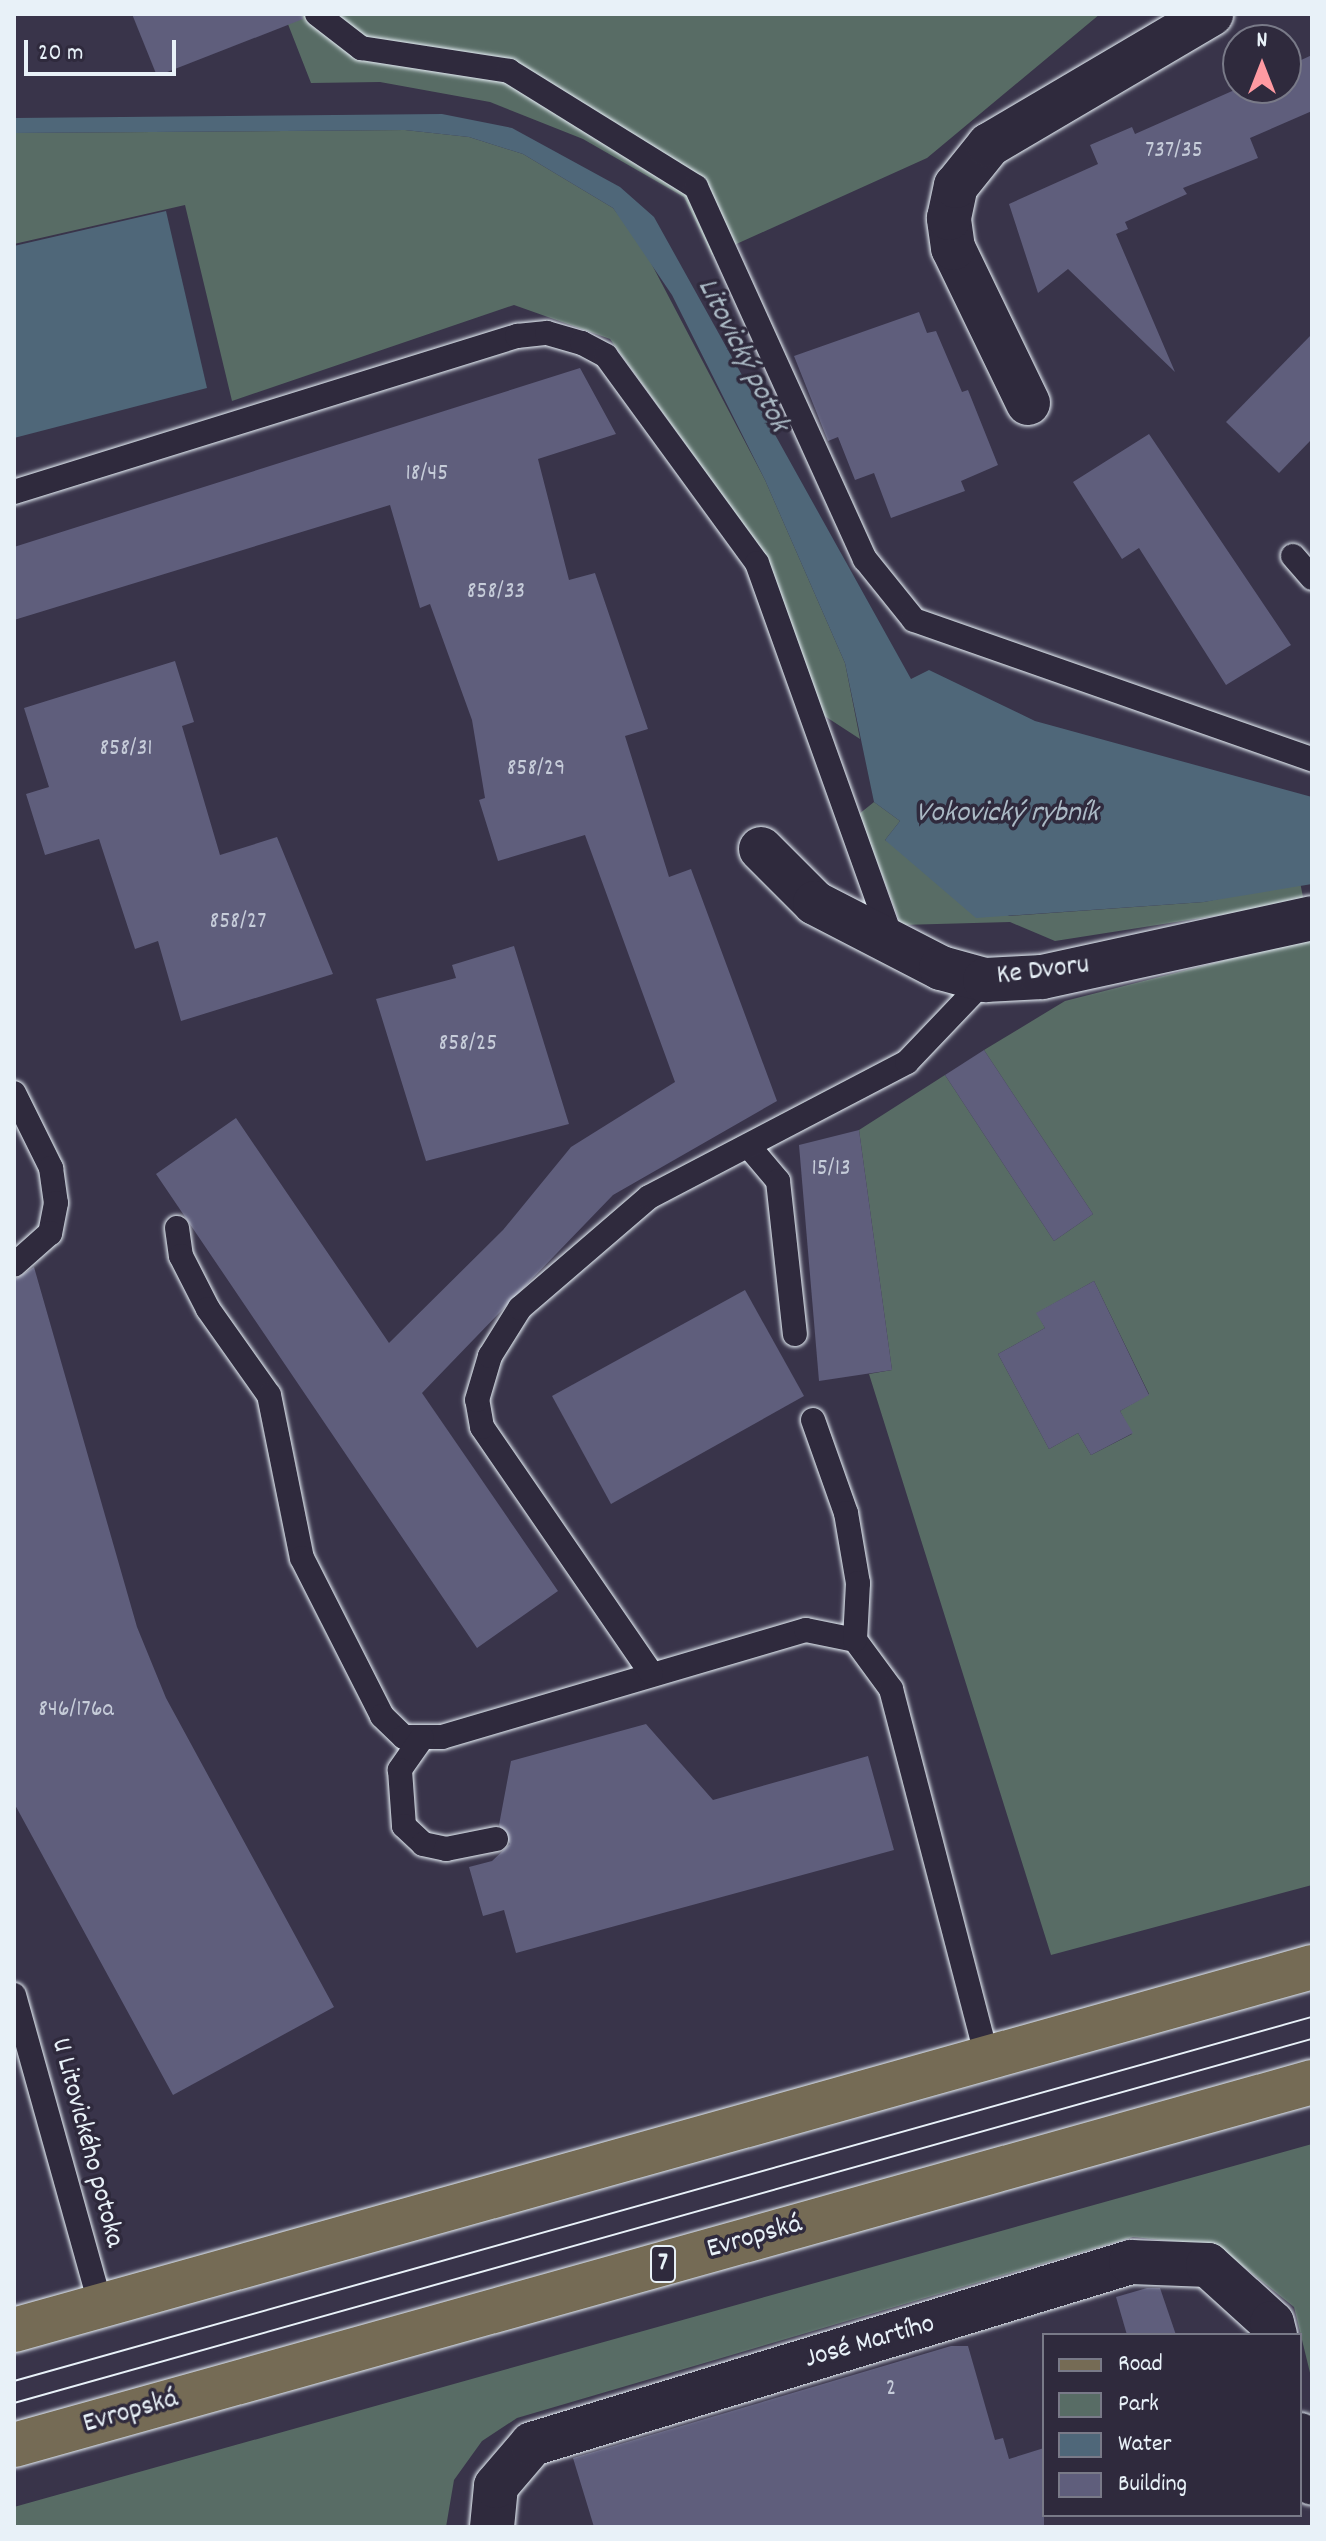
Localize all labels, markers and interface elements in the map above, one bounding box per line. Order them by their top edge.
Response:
scale bar [28,24,180,74]
north arrow [1222,24,1302,104]
text: N [1257,26,1267,57]
text: 20 m [38,37,84,71]
house number: 737/35 [1145,138,1203,166]
water label: Litovický potok [687,273,795,439]
house number: 18/45 [406,461,448,489]
house number: 858/33 [467,579,525,607]
house number: 858/31 [99,736,153,764]
house number: 858/29 [507,756,565,784]
water label: Vokovický rybník [916,797,1098,833]
house number: 858/27 [210,909,266,937]
street label: Ke Dvoru [995,950,1091,994]
house number: 858/25 [439,1031,497,1059]
house number: 15/13 [811,1156,851,1184]
house number: 846/176a [38,1697,114,1725]
street label: U Litovického potoka [42,2035,130,2251]
street label: Evropská [704,2208,806,2268]
road number: 7 [649,2242,677,2286]
street label: José Martího [801,2308,939,2378]
legend [1042,2333,1302,2517]
text: Road [1118,2348,1163,2382]
house number: 2 [886,2376,896,2404]
street label: Evropská [80,2383,182,2443]
text: Park [1118,2388,1159,2422]
text: Water [1118,2428,1171,2462]
text: Building [1118,2468,1187,2502]

